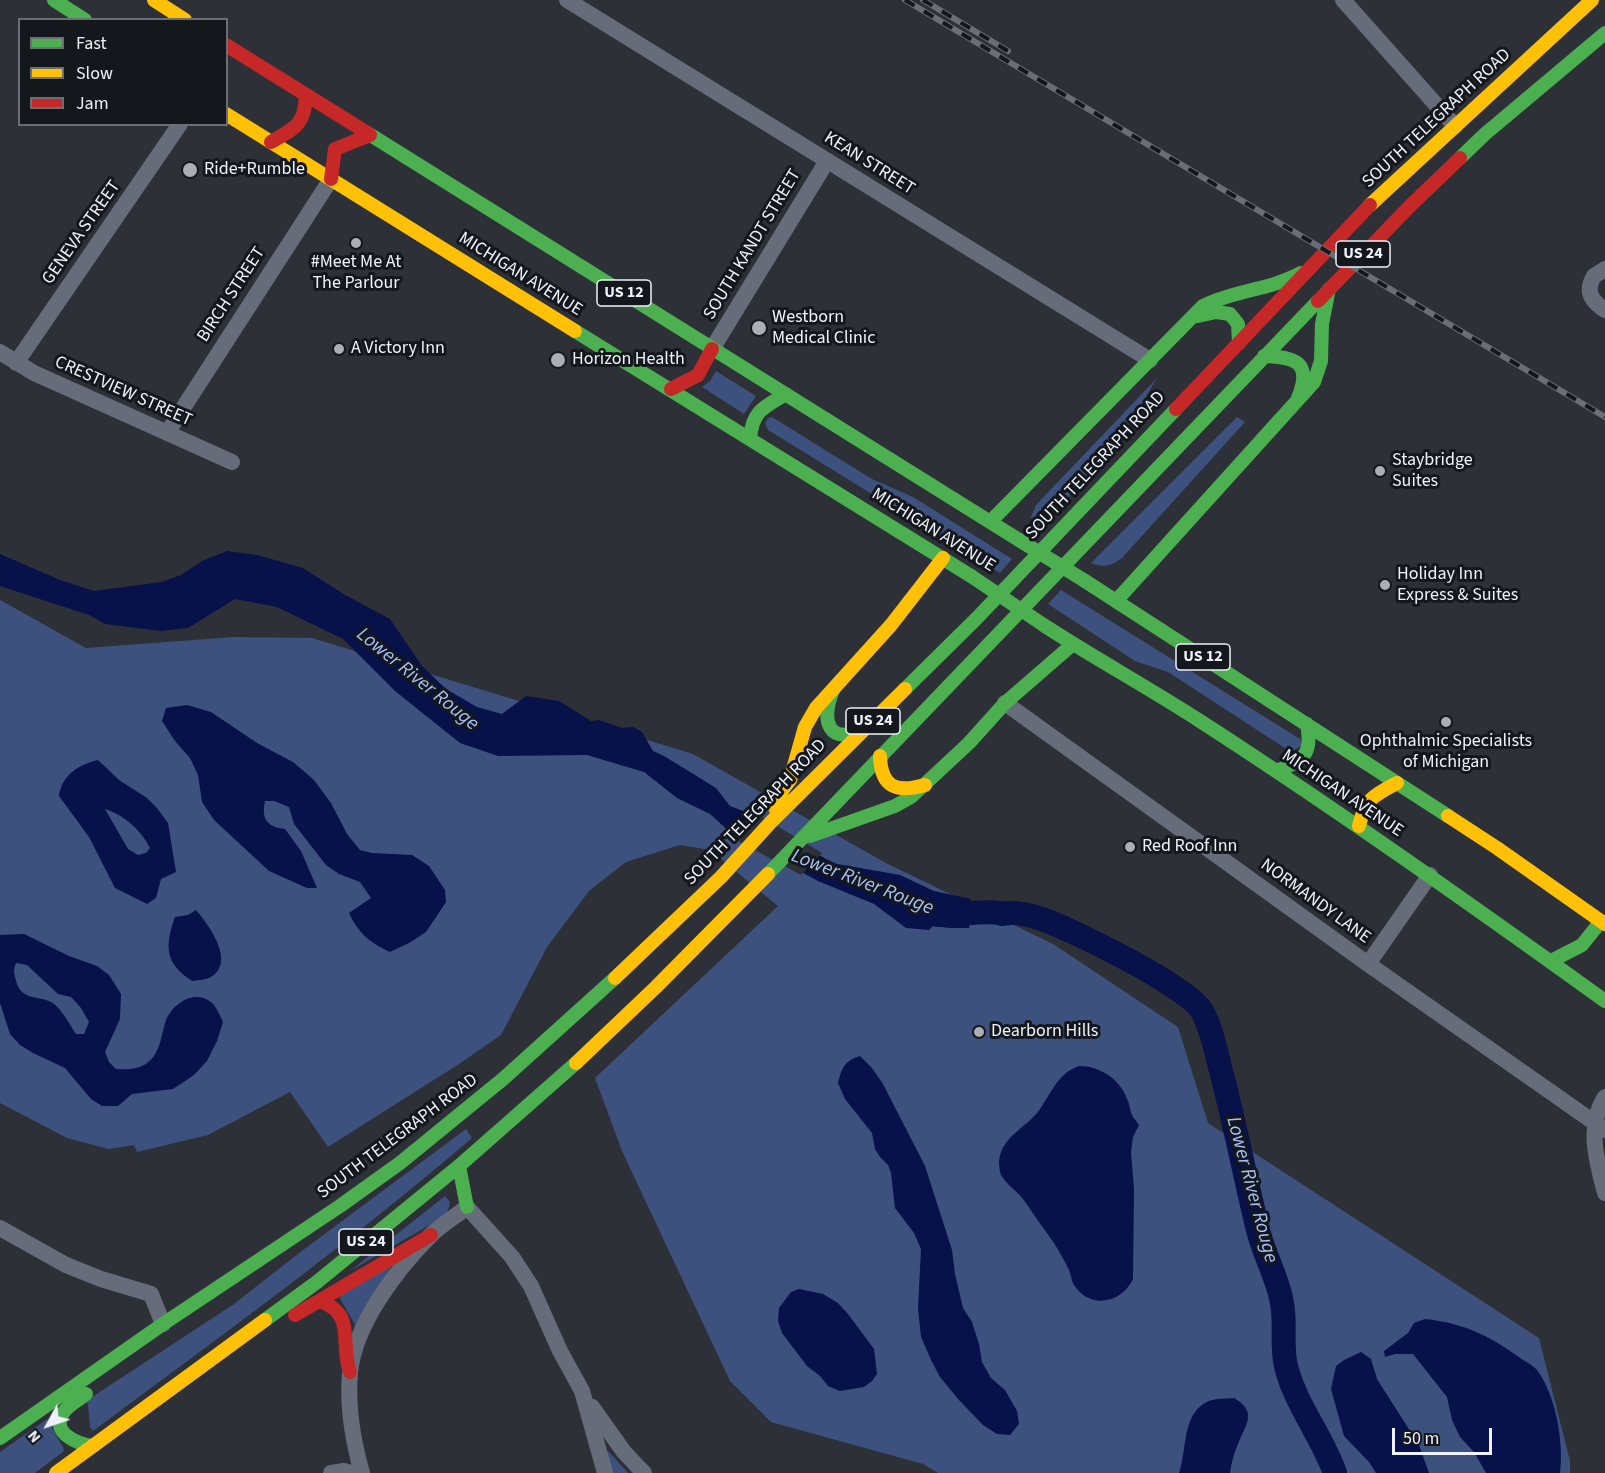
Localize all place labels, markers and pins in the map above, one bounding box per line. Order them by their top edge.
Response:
place label: Ride+Rumble [204,159,305,181]
marker: Ride+Rumble [181,161,199,179]
marker: #Meet Me At The Parlour [349,236,363,250]
place label: #Meet Me At The Parlour [311,252,401,294]
place label: Westborn Medical Clinic [772,307,875,350]
marker: Westborn Medical Clinic [750,319,768,337]
place label: A Victory Inn [351,338,445,360]
marker: A Victory Inn [332,342,346,356]
place label: Horizon Health [572,349,685,371]
marker: Horizon Health [549,351,567,369]
place label: Staybridge Suites [1392,450,1473,492]
marker: Staybridge Suites [1373,464,1387,478]
place label: Holiday Inn Express & Suites [1397,564,1518,606]
marker: Holiday Inn Express & Suites [1378,578,1392,592]
marker: Ophthalmic Specialists of Michigan [1439,715,1453,729]
place label: Ophthalmic Specialists of Michigan [1360,731,1532,774]
place label: Red Roof Inn [1142,836,1237,858]
marker: Red Roof Inn [1123,840,1137,854]
place label: Dearborn Hills [991,1021,1098,1043]
marker: Dearborn Hills [972,1025,986,1039]

